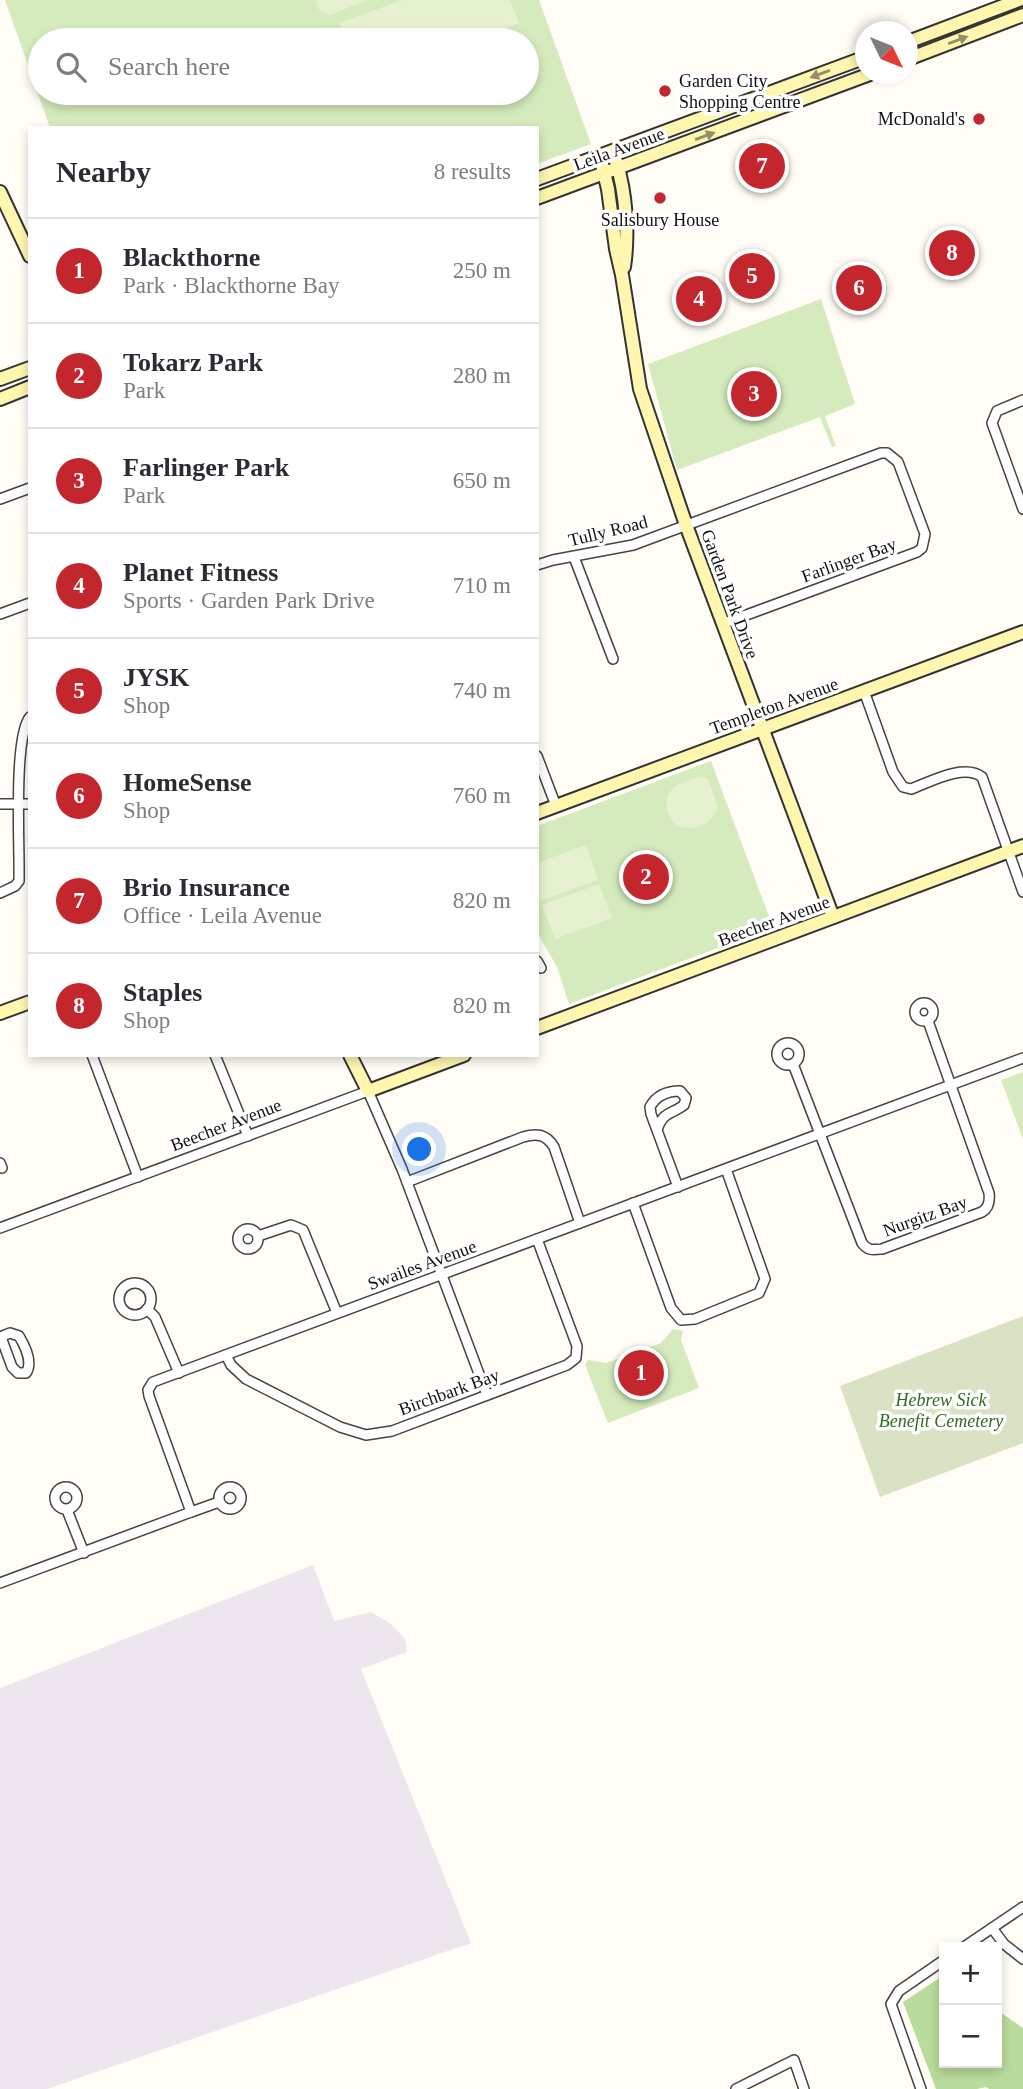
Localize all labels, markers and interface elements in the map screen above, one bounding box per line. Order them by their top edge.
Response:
north arrow [855,21,918,84]
search box [28,28,539,105]
one-way arrow [948,34,969,45]
icon: search [52,48,90,86]
text: Search here [108,52,230,81]
one-way arrow [809,69,830,80]
place label: Garden City Shopping Centre [679,71,801,112]
marker: Garden City Shopping Centre [657,83,673,99]
place label: McDonald's [878,109,965,129]
marker: McDonald's [971,111,987,127]
street label: Leila Avenue [571,123,667,175]
one-way arrow [695,130,716,141]
pin: 7 [739,140,785,192]
text: Nearby [56,155,151,188]
text: 8 results [434,159,511,184]
marker: Salisbury House [652,190,668,206]
place label: Salisbury House [601,210,719,230]
pin: 8 [929,227,975,279]
text: Blackthorne [123,243,260,272]
pin: 5 [729,250,775,302]
text: 1 [73,258,85,283]
text: 250 m [453,258,511,283]
pin: 6 [836,262,882,314]
text: Park · Blackthorne Bay [123,273,340,298]
pin: 4 [676,273,722,325]
text: Tokarz Park [123,348,263,377]
text: 2 [73,363,85,388]
text: 280 m [453,363,511,388]
pin: 3 [731,368,777,420]
text: Park [123,378,165,403]
text: Farlinger Park [123,453,289,482]
text: 3 [73,468,85,493]
text: 650 m [453,468,511,493]
text: Park [123,483,165,508]
street label: Tully Road [566,512,650,550]
street label: Garden Park Drive [697,527,763,661]
street label: Farlinger Bay [799,534,899,586]
text: Planet Fitness [123,558,278,587]
text: 4 [73,573,85,598]
text: 710 m [453,573,511,598]
text: Sports · Garden Park Drive [123,588,375,613]
text: JYSK [123,663,189,692]
street label: Templeton Avenue [707,674,841,738]
text: 5 [73,678,85,703]
text: 740 m [453,678,511,703]
text: Shop [123,693,170,718]
text: HomeSense [123,768,252,797]
text: 6 [73,783,85,808]
text: 760 m [453,783,511,808]
text: Shop [123,798,170,823]
pin: 2 [623,851,669,903]
text: Brio Insurance [123,873,290,902]
text: 7 [73,888,85,913]
text: 820 m [453,888,511,913]
street label: Beecher Avenue [716,892,832,950]
text: Office · Leila Avenue [123,903,322,928]
text: Staples [123,978,202,1007]
text: 8 [73,993,85,1018]
text: 820 m [453,993,511,1018]
text: Shop [123,1008,170,1033]
street label: Beecher Avenue [168,1095,284,1155]
your location [402,1132,436,1166]
street label: Nurgitz Bay [880,1192,970,1240]
street label: Swailes Avenue [365,1236,479,1294]
pin: 1 [618,1347,664,1399]
street label: Birchbark Bay [396,1365,502,1419]
park label: Hebrew Sick Benefit Cemetery [879,1390,1003,1431]
map controls [939,1942,1002,2068]
button: + [939,1942,1002,2005]
button: − [939,2005,1002,2068]

